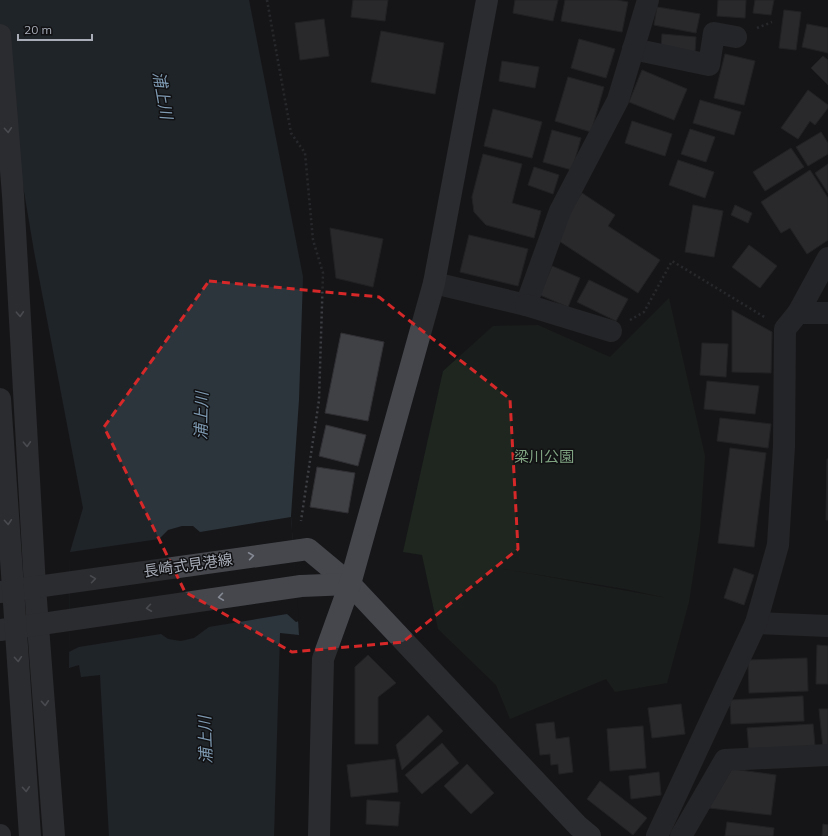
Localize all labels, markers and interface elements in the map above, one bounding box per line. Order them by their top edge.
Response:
scale bar [18,16,92,42]
text: 20 m [24,22,52,37]
water label: 浦上川 [149,70,177,122]
one-way arrow [4,127,13,133]
one-way arrow [15,311,24,317]
water label: 浦上川 [191,390,211,440]
one-way arrow [23,441,32,447]
park label: 梁川公園 [514,447,574,466]
one-way arrow [4,519,13,525]
street label: 長崎式見港線 [142,549,234,581]
one-way arrow [248,552,254,561]
one-way arrow [90,575,96,584]
one-way arrow [218,593,224,602]
one-way arrow [146,603,152,612]
one-way arrow [13,656,22,662]
one-way arrow [40,700,49,706]
water label: 浦上川 [194,714,216,764]
one-way arrow [22,786,31,792]

